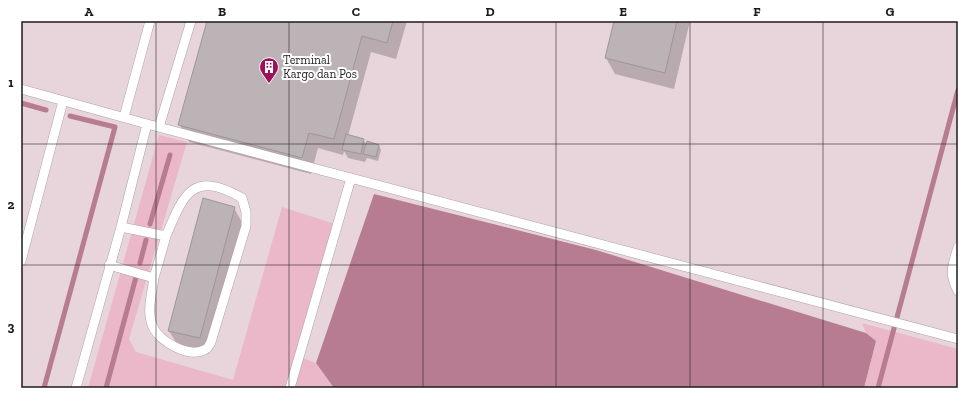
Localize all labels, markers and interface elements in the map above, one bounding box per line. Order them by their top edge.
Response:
text: A [85,4,94,19]
text: B [218,4,226,19]
text: C [352,4,360,19]
text: D [485,4,495,19]
text: E [619,4,627,19]
text: F [753,4,761,19]
text: G [886,4,895,19]
place label: Terminal Kargo dan Pos [283,53,357,81]
building icon: Terminal Kargo dan Pos [258,56,280,84]
text: 1 [8,75,14,90]
text: 2 [8,197,15,212]
text: 3 [8,319,15,334]

